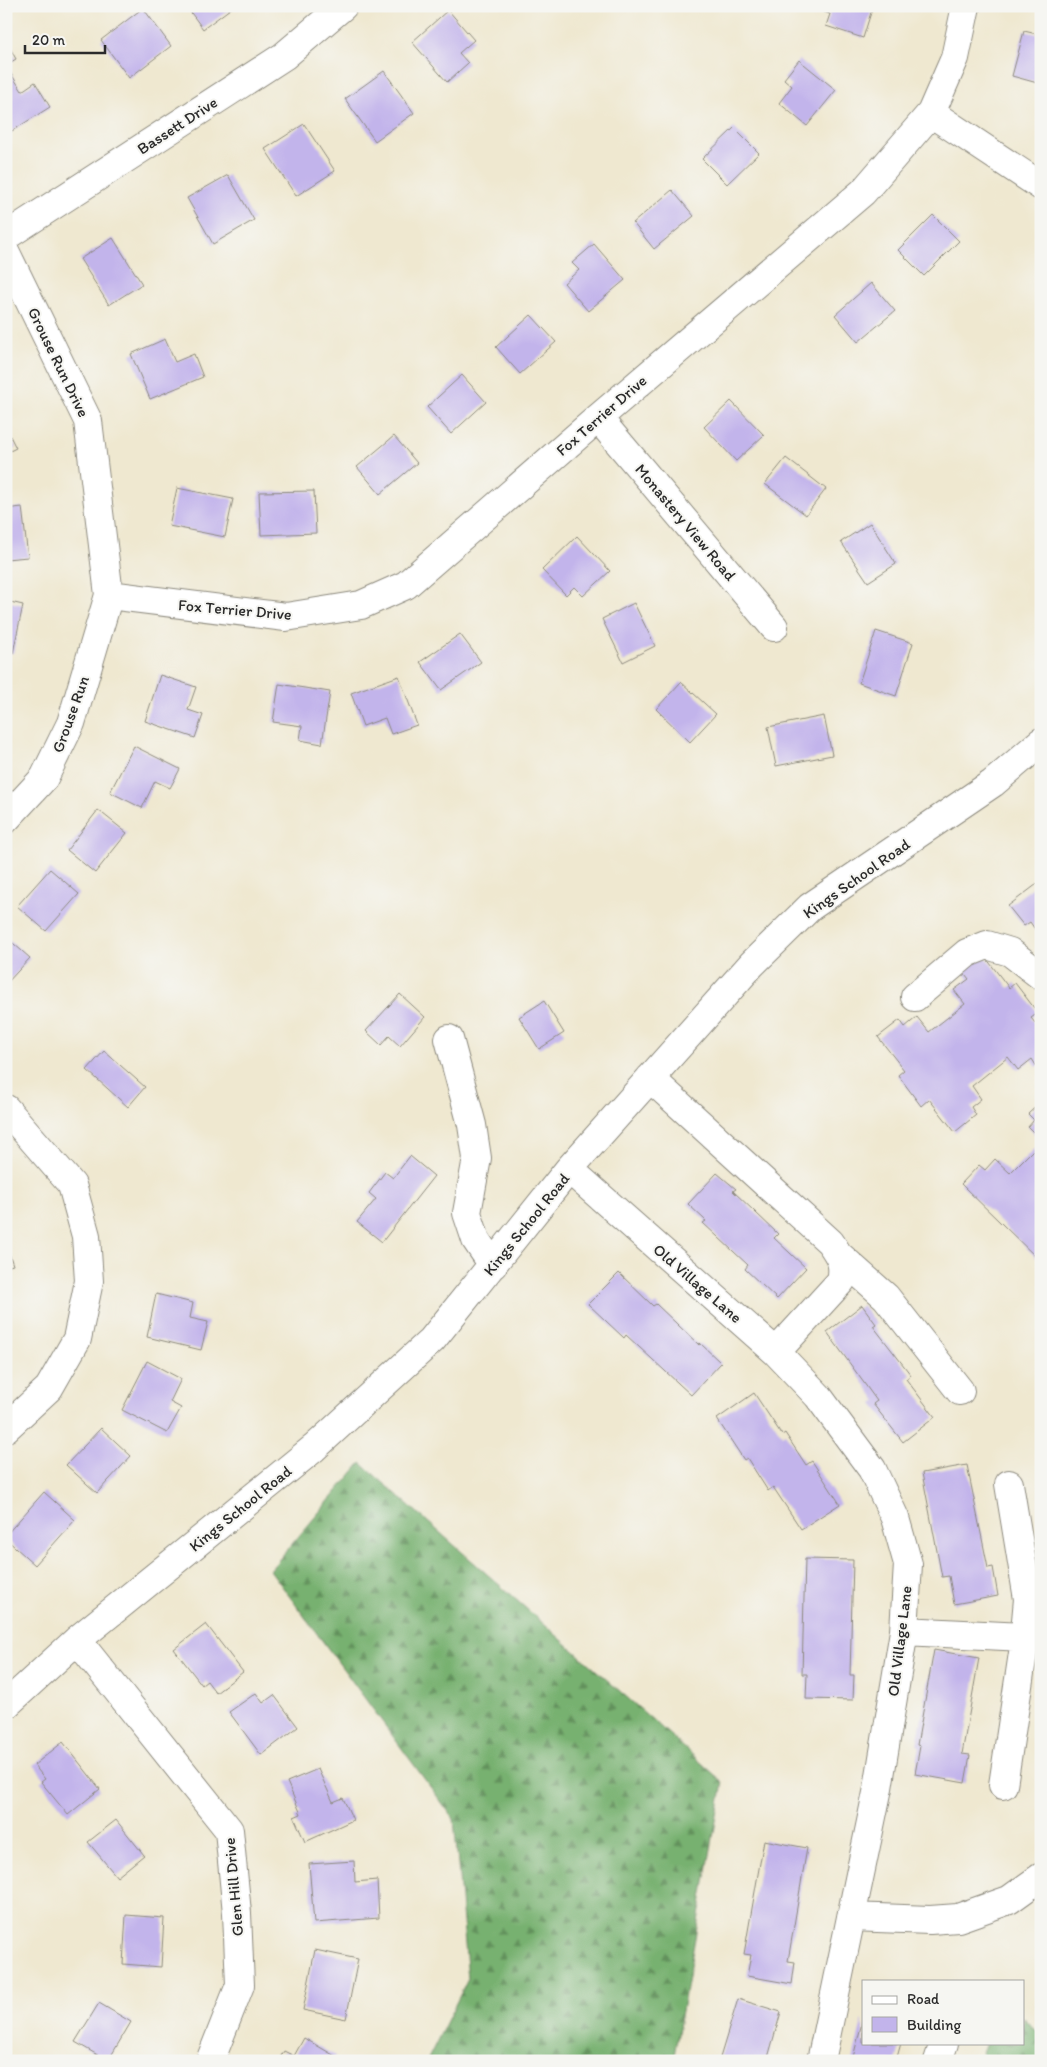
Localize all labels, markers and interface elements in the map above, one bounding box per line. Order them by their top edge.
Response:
scale bar [25,22,105,54]
text: 20 m [32,31,66,49]
street label: Bassett Drive [134,93,221,158]
street label: Grouse Run Drive [24,304,93,420]
street label: Fox Terrier Drive [552,371,651,460]
street label: Monastery View Road [631,460,740,585]
street label: Fox Terrier Drive [177,595,293,624]
street label: Grouse Run [48,673,93,755]
street label: Kings School Road [799,834,914,922]
street label: Kings School Road [479,1169,574,1279]
street label: Old Village Lane [649,1240,746,1327]
street label: Kings School Road [185,1461,296,1556]
street label: Old Village Lane [883,1585,916,1697]
street label: Glen Hill Drive [220,1837,247,1937]
legend [862,1980,1024,2044]
text: Road [907,1990,940,2008]
text: Building [907,2016,961,2034]

